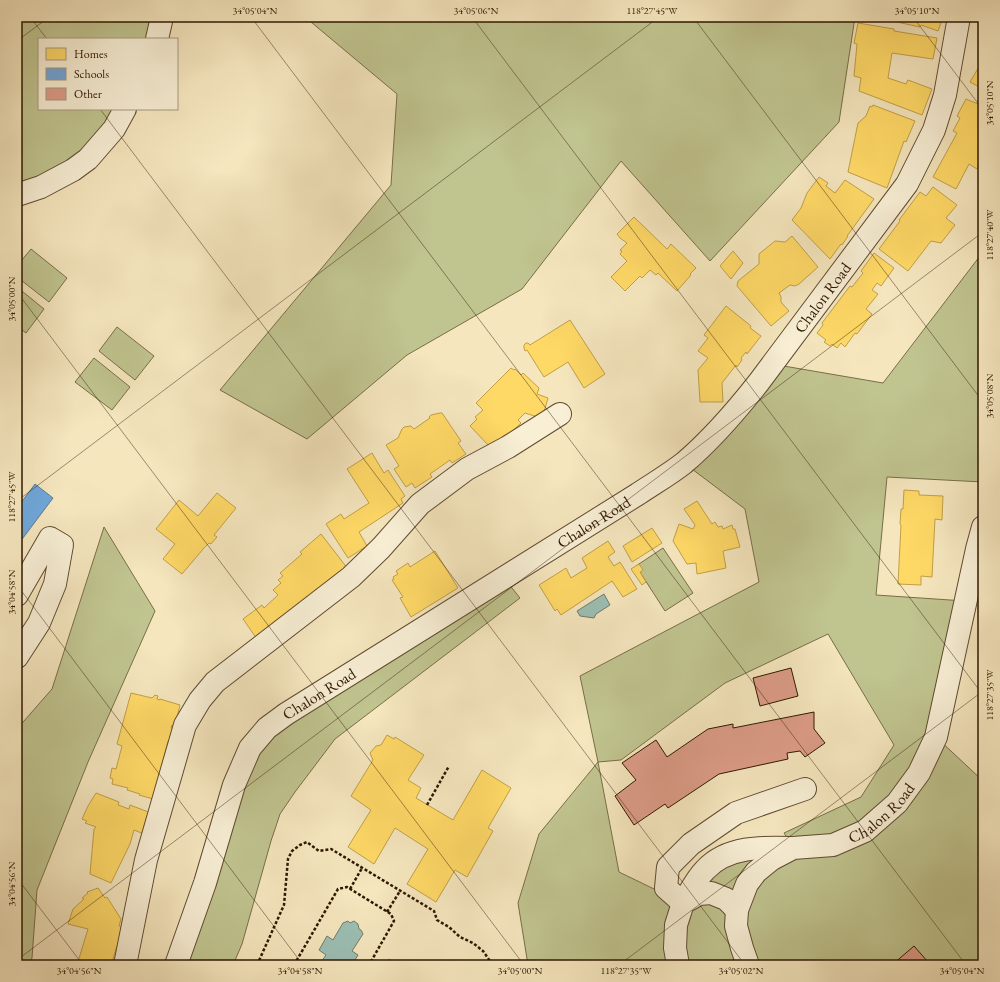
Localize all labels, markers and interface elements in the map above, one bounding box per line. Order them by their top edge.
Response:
text: 34°05'04"N [233,4,278,17]
text: 34°05'06"N [454,4,499,17]
text: 118°27'45"W [627,4,678,17]
text: 34°05'10"N [895,4,940,17]
legend [38,38,178,110]
text: Homes [74,46,108,62]
text: Schools [74,66,109,82]
text: 34°05'10"N [983,80,996,125]
text: Other [74,86,102,102]
text: 118°27'40"W [983,209,996,260]
street label: Chalon Road [789,258,856,337]
text: 34°05'00"N [5,276,18,321]
text: 34°05'08"N [983,373,996,418]
text: 118°27'45"W [5,471,18,522]
street label: Chalon Road [553,491,635,553]
text: 34°04'58"N [5,569,18,614]
street label: Chalon Road [278,663,361,725]
text: 118°27'35"W [983,669,996,720]
street label: Chalon Road [845,778,920,848]
text: 34°04'56"N [5,861,18,906]
text: 34°04'56"N [57,964,102,977]
text: 34°04'58"N [278,964,323,977]
text: 34°05'00"N [498,964,543,977]
text: 118°27'35"W [601,964,652,977]
text: 34°05'02"N [719,964,764,977]
text: 34°05'04"N [940,964,985,977]

